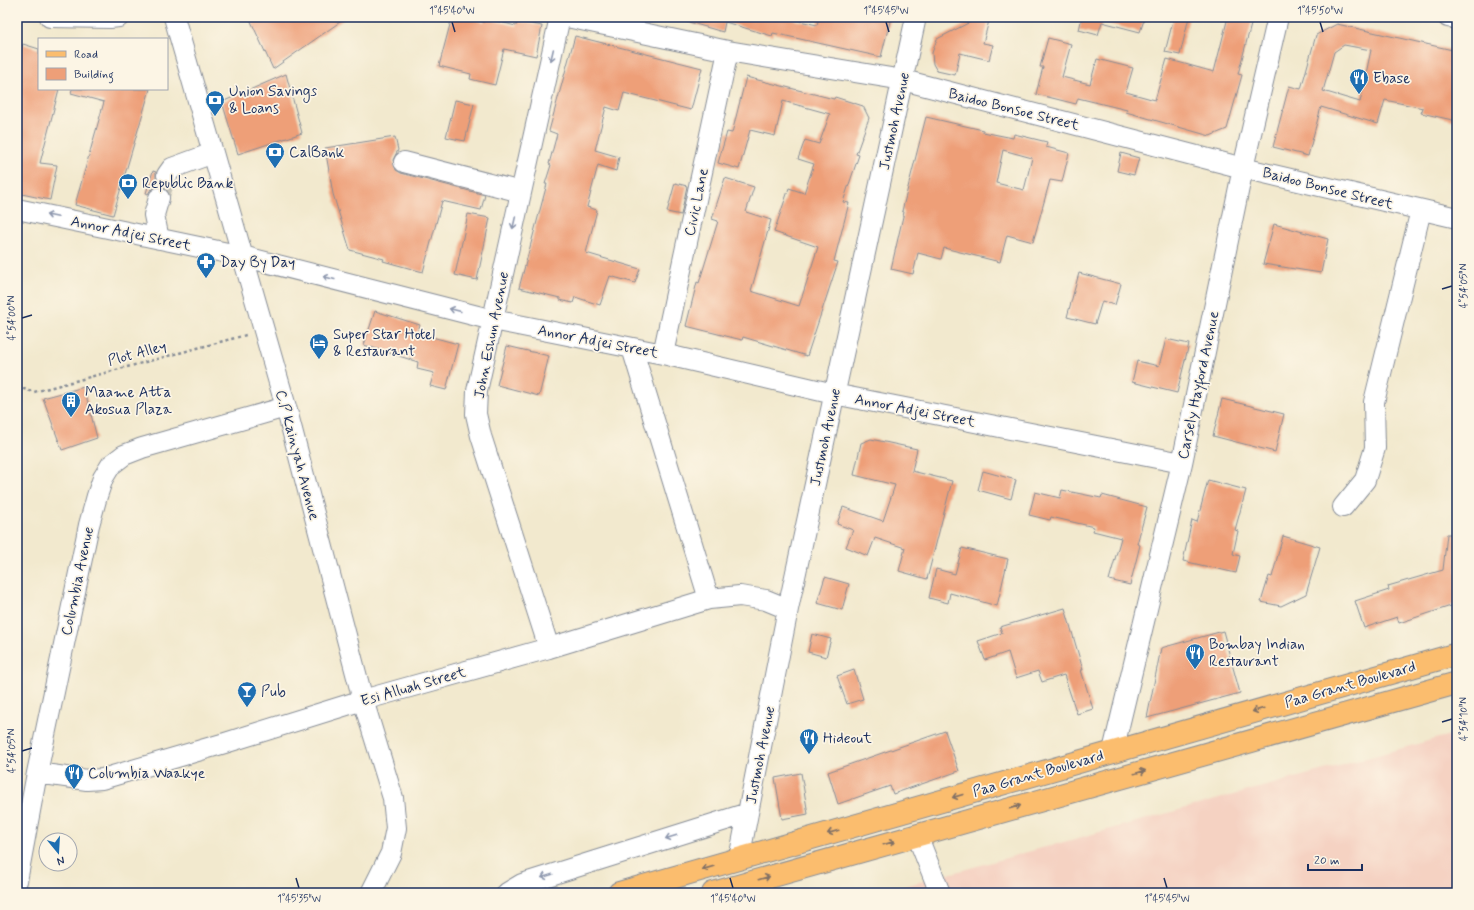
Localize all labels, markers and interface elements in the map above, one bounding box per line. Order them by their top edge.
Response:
text: 1°45'40"W [429,4,475,18]
text: 1°45'45"W [864,4,908,18]
text: 1°45'50"W [1297,4,1343,18]
legend [38,38,168,90]
text: Road [74,47,98,63]
one-way arrow [547,48,555,61]
text: Building [74,67,114,84]
restaurant icon: Ebase [1348,67,1370,95]
place label: Ebase [1373,69,1410,89]
street label: Justmoh Avenue [875,70,915,172]
place label: Union Savings & Loans [229,82,317,119]
street label: Baidoo Bonsoe Street [946,84,1081,136]
bank icon: Union Savings & Loans [204,89,226,117]
bank icon: CalBank [264,141,286,169]
place label: CalBank [289,143,345,163]
street label: Baidoo Bonsoe Street [1260,163,1395,215]
street label: Civic Lane [680,166,714,238]
bank icon: Republic Bank [117,172,139,200]
place label: Republic Bank [142,174,234,194]
street label: Annor Adjei Street [69,211,193,257]
one-way arrow [46,212,59,220]
one-way arrow [510,216,518,229]
pharmacy icon: Day By Day [195,251,217,279]
place label: Day By Day [220,253,295,273]
text: 4°54'05"N [1457,263,1471,308]
street label: John Eshun Avenue [470,270,514,400]
one-way arrow [323,274,336,282]
text: 4°54'00"N [5,295,19,341]
one-way arrow [449,306,462,314]
street label: Carsely Hayford Avenue [1173,309,1226,462]
street label: Annor Adjei Street [536,320,660,364]
place label: Super Star Hotel & Restaurant [333,325,435,362]
hotel icon: Super Star Hotel & Restaurant [308,332,330,360]
street label: Plot Alley [106,337,169,371]
place label: Maame Atta Akosua Plaza [85,383,173,420]
street label: Justmoh Avenue [806,386,846,488]
street label: C.P Kainyah Avenue [270,388,324,523]
street label: Annor Adjei Street [853,389,977,433]
building icon: Maame Atta Akosua Plaza [60,390,82,418]
street label: Columbia Avenue [57,525,99,637]
place label: Bombay Indian Restaurant [1209,635,1305,672]
restaurant icon: Bombay Indian Restaurant [1184,642,1206,670]
street label: Paa Grant Boulevard [1282,657,1418,713]
street label: Esi Alluah Street [358,662,468,712]
bar icon: Pub [236,680,258,708]
place label: Pub [261,682,286,702]
text: 4°54'10"N [1457,697,1471,741]
street label: Justmoh Avenue [742,704,780,806]
one-way arrow [1252,707,1265,714]
restaurant icon: Hideout [798,727,820,755]
text: 4°54'05"N [5,728,19,773]
place label: Hideout [823,729,872,749]
street label: Paa Grant Boulevard [970,746,1106,802]
restaurant icon: Columbia Waakye [63,762,85,790]
place label: Columbia Waakye [88,764,205,784]
one-way arrow [1133,768,1146,775]
one-way arrow [952,793,965,800]
one-way arrow [1008,803,1021,811]
one-way arrow [827,829,840,836]
north arrow [38,832,78,872]
one-way arrow [665,834,678,841]
one-way arrow [883,839,896,846]
scale bar [1308,846,1362,872]
text: N [55,853,66,868]
text: 20 m [1314,853,1340,869]
one-way arrow [702,865,715,872]
one-way arrow [540,873,553,880]
one-way arrow [758,874,771,882]
text: 1°45'35"W [277,892,321,906]
text: 1°45'40"W [710,892,756,906]
text: 1°45'45"W [1145,892,1189,906]

